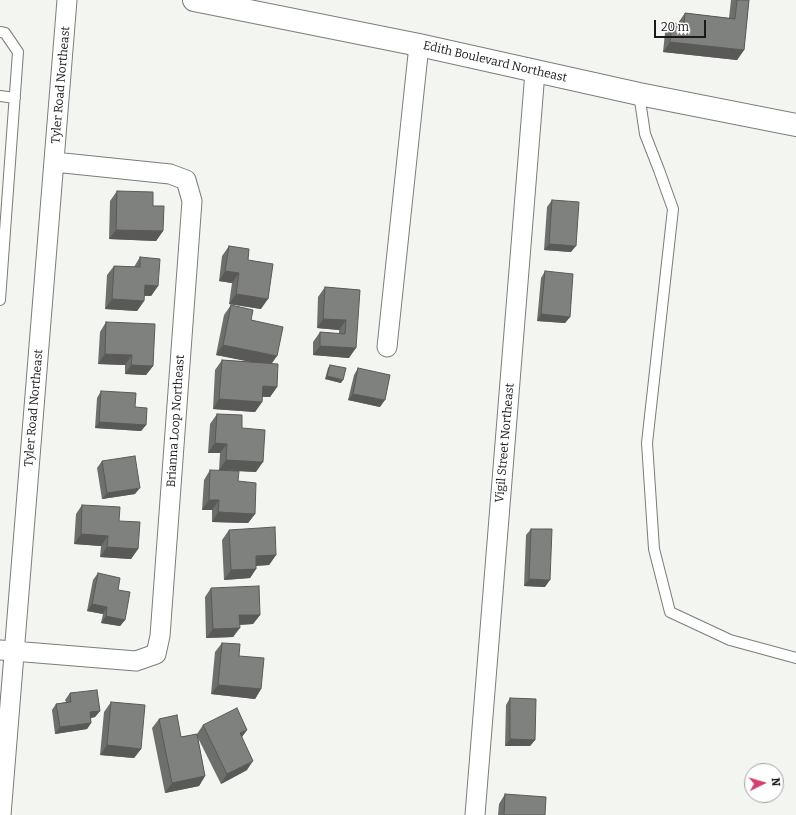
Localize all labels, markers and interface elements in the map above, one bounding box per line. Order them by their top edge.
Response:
scale bar [656,12,708,38]
text: 20 m [661,20,689,34]
street label: Tyler Road Northeast [49,26,73,144]
street label: Edith Boulevard Northeast [422,38,568,86]
street label: Tyler Road Northeast [22,349,46,467]
street label: Brianna Loop Northeast [164,354,188,488]
street label: Vigil Street Northeast [493,383,517,503]
north arrow [744,763,784,803]
text: N [769,777,782,787]

